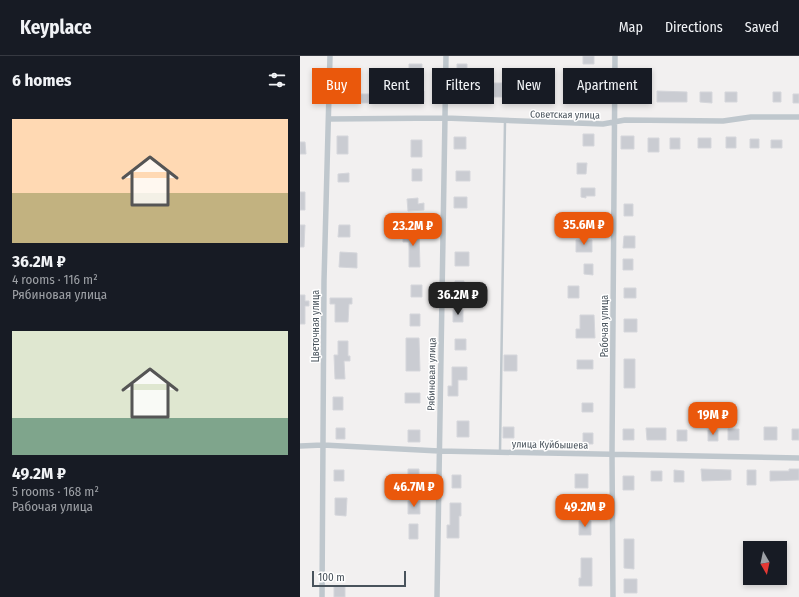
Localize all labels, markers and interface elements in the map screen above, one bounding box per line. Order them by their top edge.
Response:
text: Keyplace [20,16,92,39]
text: Map [619,19,643,36]
text: Directions [665,19,723,36]
text: Saved [745,19,779,36]
chip: Buy [312,68,361,104]
chip: Rent [369,68,424,104]
chip: Filters [432,68,494,104]
chip: New [502,68,555,104]
chip: Apartment [563,68,652,104]
icon: filters [266,69,288,91]
text: 6 homes [12,70,71,91]
street label: Советская улица [530,108,600,122]
icon: home [114,145,186,217]
pin: 35.6M ₽ [547,212,621,246]
pin: 23.2M ₽ [376,213,450,247]
text: 35.6M ₽ [563,217,605,232]
text: 23.2M ₽ [393,218,433,233]
text: 36.2M ₽ [12,251,66,272]
text: 4 rooms · 116 m² [12,272,98,287]
pin: 36.2M ₽ [421,282,495,316]
text: Рябиновая улица [12,287,107,302]
text: 36.2M ₽ [437,287,479,302]
street label: Цветочная улица [310,290,322,362]
street label: Рабочая улица [599,295,611,357]
street label: Рябиновая улица [425,337,439,411]
icon: home [114,357,186,429]
pin: 19M ₽ [685,402,741,436]
text: 19M ₽ [697,407,729,422]
street label: улица Куйбышева [512,438,588,452]
text: 49.2M ₽ [12,463,66,484]
pin: 46.7M ₽ [377,474,451,508]
text: 46.7M ₽ [393,479,435,494]
text: 5 rooms · 168 m² [12,484,99,499]
pin: 49.2M ₽ [548,494,622,528]
text: Рабочая улица [12,499,93,514]
text: 49.2M ₽ [564,499,606,514]
north arrow [743,541,787,585]
map controls [743,541,787,585]
scale bar [312,569,406,588]
text: 100 m [318,571,345,584]

